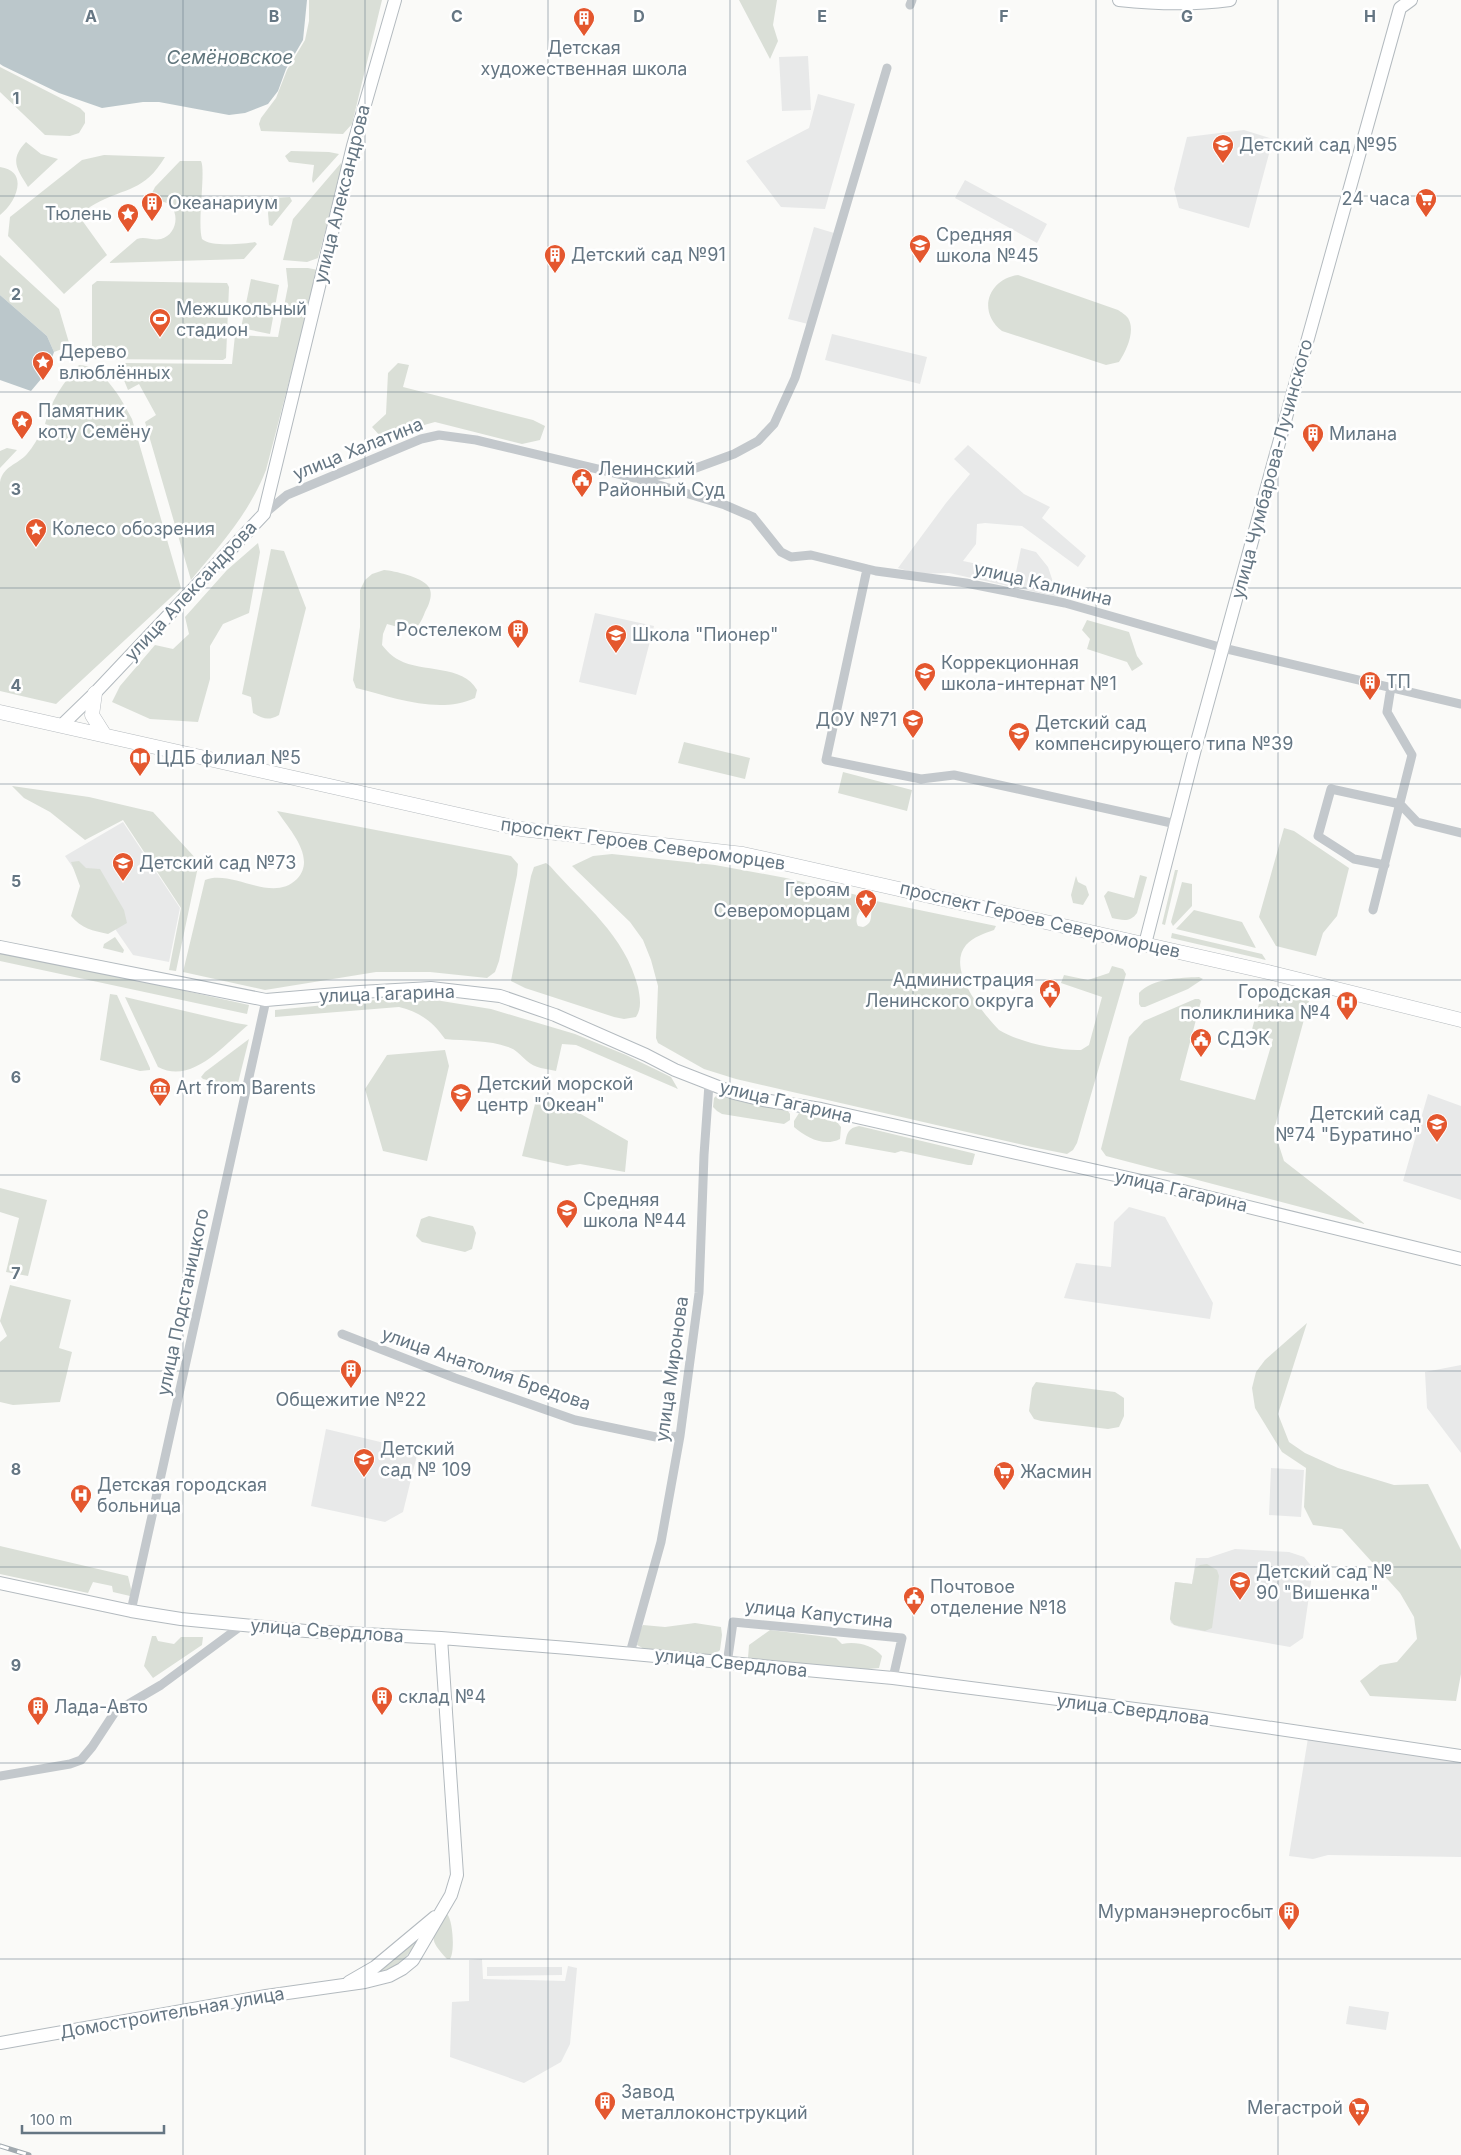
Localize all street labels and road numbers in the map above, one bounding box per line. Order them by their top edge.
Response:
street label: улица Александрова [309,102,374,285]
street label: улица Чумбарова-Лучинского [1227,337,1316,601]
street label: улица Халатина [290,413,426,484]
street label: улица Александрова [120,516,261,665]
street label: улица Калинина [972,557,1114,610]
street label: проспект Героев Североморцев [499,813,787,874]
street label: проспект Героев Североморцев [898,877,1182,962]
street label: улица Гагарина [319,981,455,1006]
street label: улица Гагарина [718,1076,855,1127]
street label: улица Гагарина [1113,1165,1250,1216]
street label: улица Подстаницкого [152,1206,213,1397]
street label: улица Миронова [651,1295,692,1443]
street label: улица Анатолия Бредова [379,1323,594,1414]
street label: улица Капустина [744,1595,894,1632]
street label: улица Свердлова [250,1615,404,1646]
street label: улица Свердлова [653,1644,809,1681]
street label: улица Свердлова [1055,1690,1211,1729]
street label: Домостроительная улица [58,1982,286,2043]

